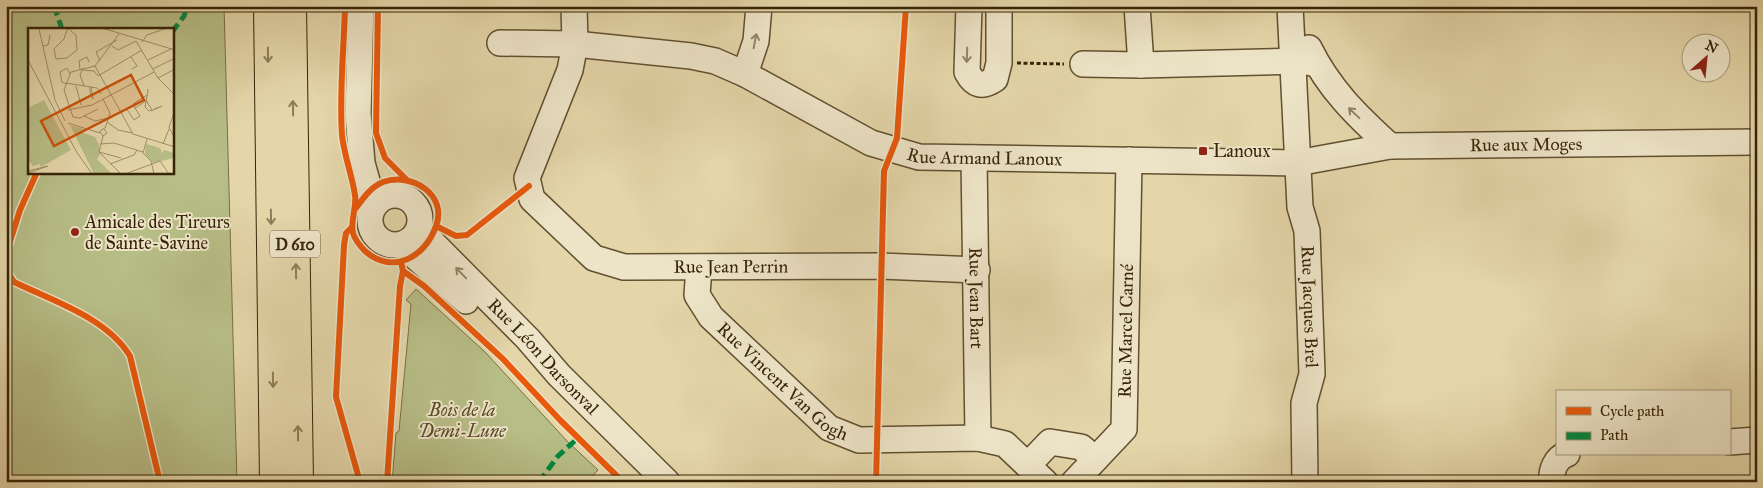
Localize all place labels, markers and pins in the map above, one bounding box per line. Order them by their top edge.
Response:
place label: Lanoux [1213,140,1270,162]
marker: Lanoux [1197,145,1209,157]
place label: Amicale des Tireurs de Sainte-Savine [84,211,230,254]
marker: Amicale des Tireurs de Sainte-Savine [69,226,81,238]

